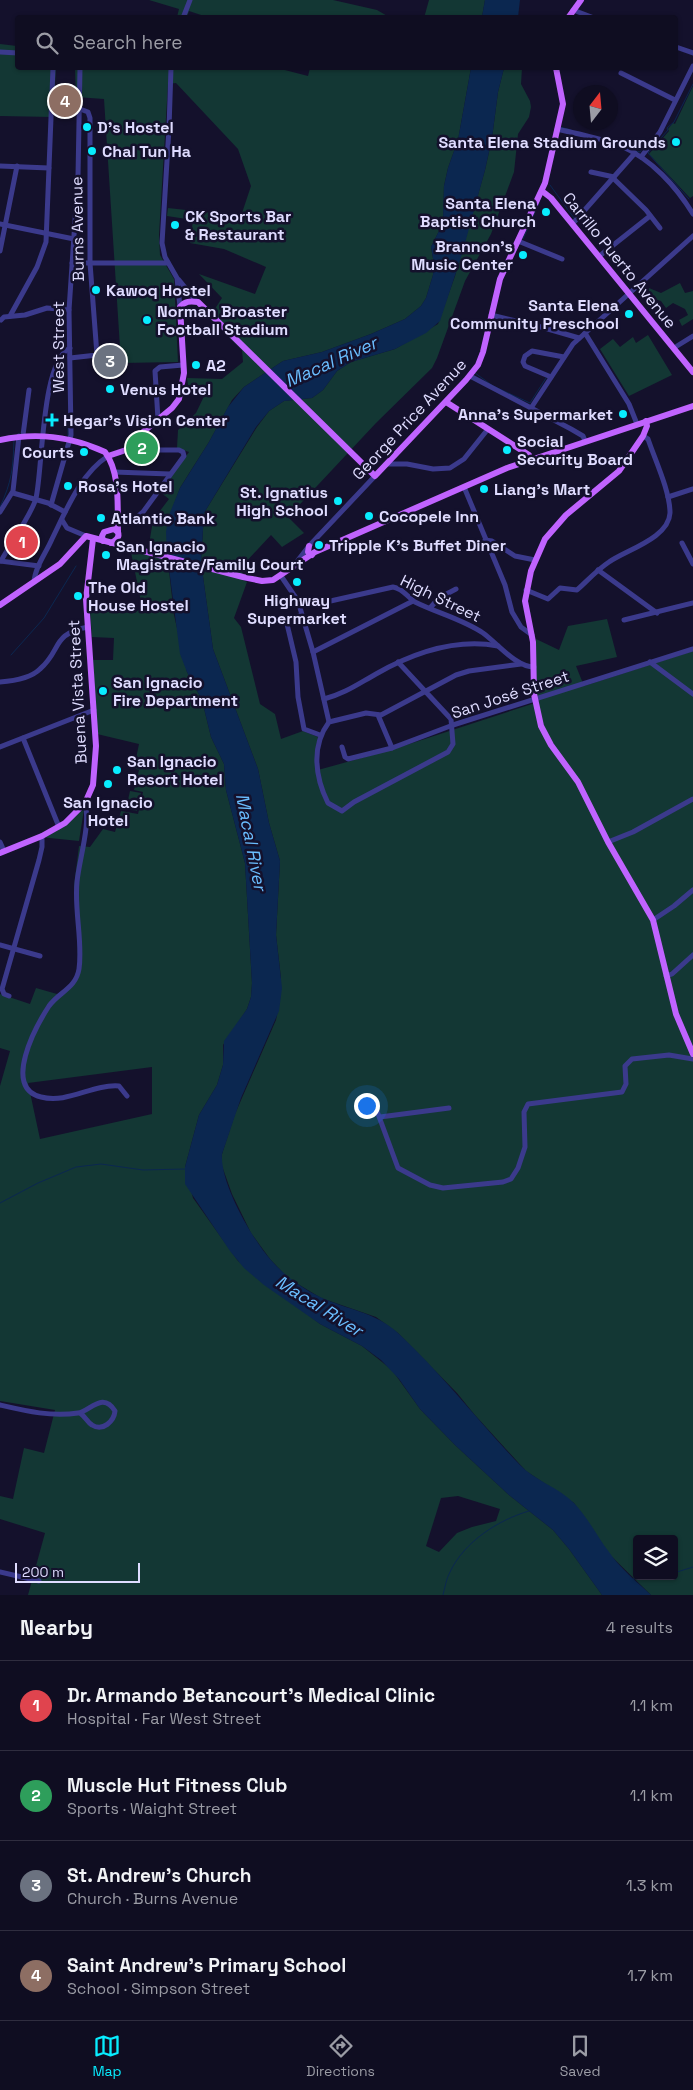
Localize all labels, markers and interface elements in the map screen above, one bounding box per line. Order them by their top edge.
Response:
search box [15,15,678,70]
icon: search [33,29,61,57]
text: Search here [73,30,183,55]
pin: 4 [49,82,81,120]
north arrow [573,85,618,130]
place label: D's Hostel [97,117,174,138]
marker: D's Hostel [81,121,93,133]
place label: Santa Elena Stadium Grounds [438,132,666,153]
marker: Santa Elena Stadium Grounds [670,136,682,148]
place label: Chal Tun Ha [102,141,191,162]
marker: Chal Tun Ha [86,145,98,157]
street label: Burns Avenue [66,176,89,282]
street label: Carrillo Puerto Avenue [558,188,681,333]
place label: Santa Elena Baptist Church [420,193,536,232]
place label: CK Sports Bar & Restaurant [185,206,291,245]
marker: Santa Elena Baptist Church [540,206,552,218]
marker: CK Sports Bar & Restaurant [169,219,181,231]
place label: Brannon's Music Center [411,236,513,275]
marker: Brannon's Music Center [517,249,529,261]
place label: Kawoq Hostel [106,280,211,301]
marker: Kawoq Hostel [90,284,102,296]
place label: Santa Elena Community Preschool [450,295,619,334]
street label: West Street [48,301,69,393]
place label: Norman Broaster Football Stadium [157,301,288,340]
marker: Santa Elena Community Preschool [623,308,635,320]
marker: Norman Broaster Football Stadium [141,314,153,326]
water label: Macal River [281,330,382,392]
pin: 3 [94,342,126,380]
street label: George Price Avenue [348,354,471,484]
place label: A2 [206,355,226,376]
marker: A2 [190,359,202,371]
place label: Venus Hotel [120,379,211,400]
marker: Venus Hotel [104,383,116,395]
place label: Anna's Supermarket [458,404,613,425]
marker: Anna's Supermarket [617,408,629,420]
place label: Hegar's Vision Center [63,410,228,431]
marker: Hegar's Vision Center [45,413,59,427]
pin: 2 [126,429,158,467]
place label: Social Security Board [517,431,633,470]
place label: Courts [22,442,74,463]
marker: Social Security Board [501,444,513,456]
marker: Courts [78,446,90,458]
place label: Rosa's Hotel [78,476,173,497]
place label: Liang's Mart [494,479,590,500]
marker: Rosa's Hotel [62,480,74,492]
place label: St. Ignatius High School [236,482,328,521]
marker: Liang's Mart [478,483,490,495]
marker: St. Ignatius High School [332,495,344,507]
place label: Cocopele Inn [379,506,479,527]
place label: Atlantic Bank [111,508,215,529]
marker: Cocopele Inn [363,510,375,522]
marker: Atlantic Bank [95,512,107,524]
pin: 1 [6,523,38,561]
place label: Tripple K's Buffet Diner [329,535,506,556]
place label: San Ignacio Magistrate/Family Court [116,536,304,575]
marker: Tripple K's Buffet Diner [313,539,325,551]
marker: San Ignacio Magistrate/Family Court [100,549,112,561]
street label: High Street [397,570,485,627]
marker: Highway Supermarket [291,576,303,588]
place label: The Old House Hostel [88,577,189,616]
marker: The Old House Hostel [72,590,84,602]
place label: Highway Supermarket [247,590,347,629]
street label: Buena Vista Street [63,619,92,765]
street label: San José Street [449,666,572,723]
place label: San Ignacio Fire Department [113,672,238,711]
marker: San Ignacio Fire Department [97,685,109,697]
place label: San Ignacio Resort Hotel [127,751,223,790]
marker: San Ignacio Resort Hotel [111,764,123,776]
marker: San Ignacio Hotel [102,778,114,790]
water label: Macal River [231,791,273,895]
place label: San Ignacio Hotel [63,792,153,831]
your location [354,1093,380,1119]
water label: Macal River [271,1270,369,1343]
map controls [633,1535,678,1580]
button: layers [633,1535,678,1580]
scale bar [15,1560,140,1583]
text: 200 m [22,1563,64,1581]
text: Nearby [20,1614,93,1641]
text: 4 results [606,1617,673,1638]
text: Dr. Armando Betancourt's Medical Clinic [67,1683,435,1708]
text: 1 [32,1695,40,1716]
text: 1.1 km [630,1695,673,1716]
text: Hospital · Far West Street [67,1708,261,1729]
text: Muscle Hut Fitness Club [67,1773,287,1798]
text: 2 [31,1785,41,1806]
text: 1.1 km [630,1785,673,1806]
text: Sports · Waight Street [67,1798,237,1819]
text: St. Andrew's Church [67,1863,251,1888]
text: 3 [31,1875,41,1896]
text: 1.3 km [626,1875,673,1896]
text: Church · Burns Avenue [67,1888,238,1909]
text: Saint Andrew's Primary School [67,1953,346,1978]
text: 4 [31,1965,41,1986]
text: 1.7 km [627,1965,673,1986]
text: School · Simpson Street [67,1978,250,1999]
tab: Map [92,2032,122,2080]
tab: Directions [306,2032,375,2080]
tab: Saved [560,2032,601,2080]

